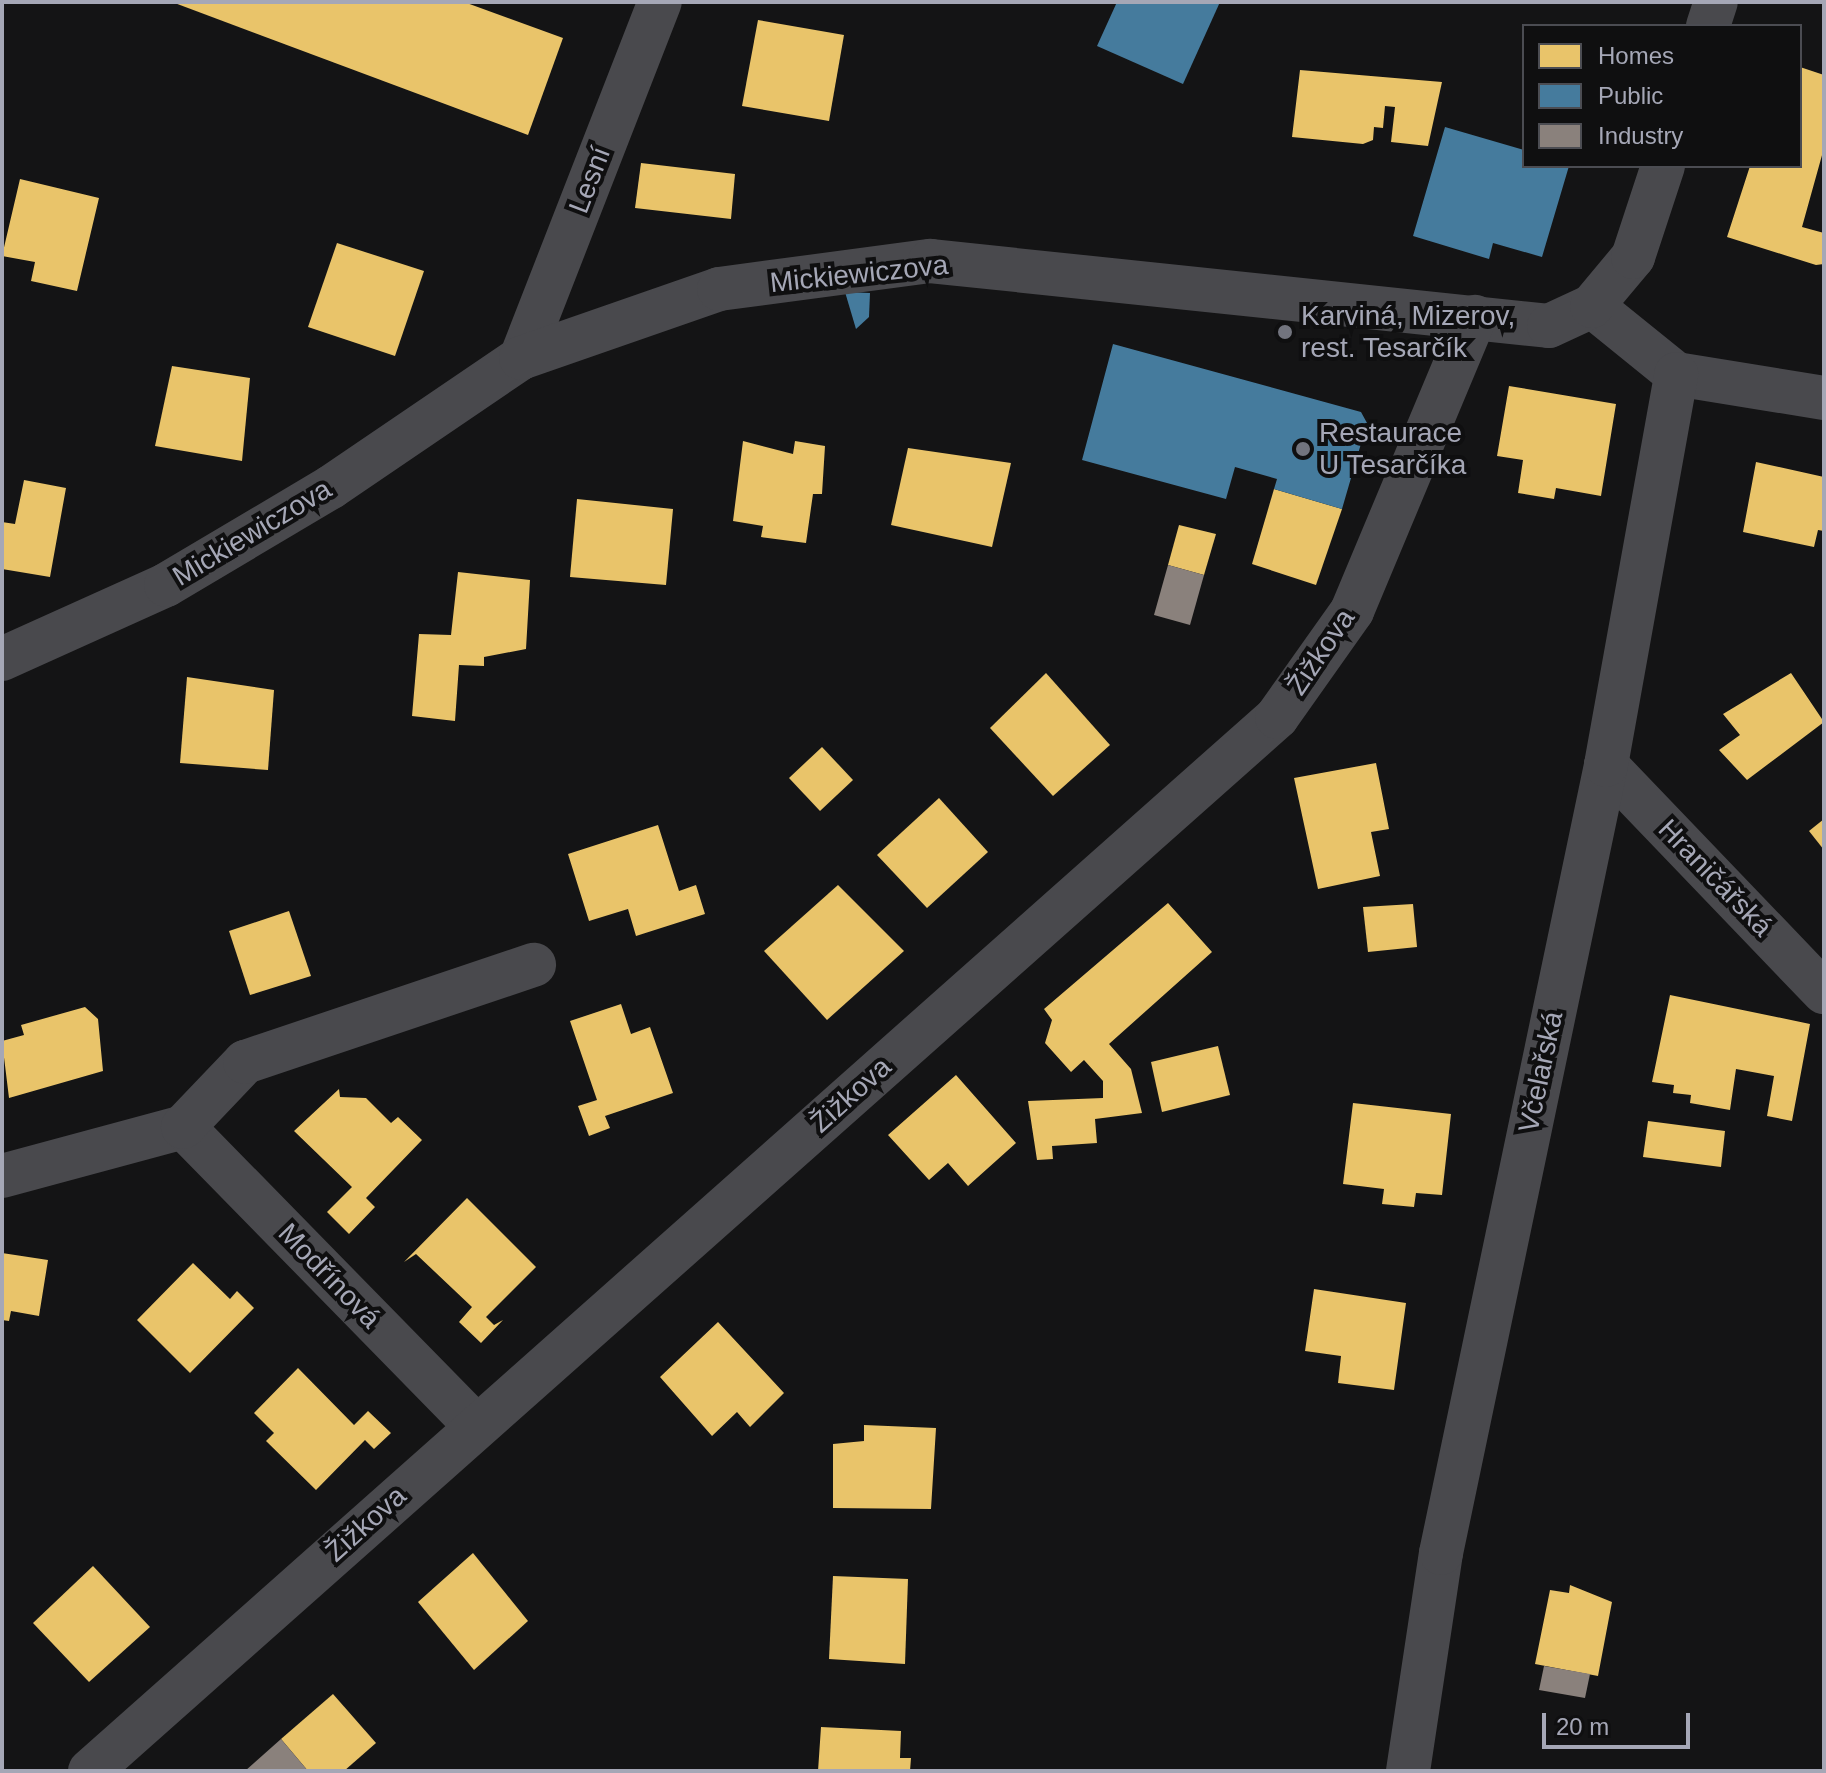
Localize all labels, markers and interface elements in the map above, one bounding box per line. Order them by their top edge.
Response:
legend [1522,24,1802,168]
text: Homes [1598,42,1674,69]
text: Public [1598,82,1663,109]
text: Industry [1598,122,1683,149]
street label: Lesní [562,142,618,218]
street label: Mickiewiczova [768,248,950,300]
place label: Karviná, Mizerov, rest. Tesarčík [1301,299,1515,365]
marker: Karviná, Mizerov, rest. Tesarčík [1276,323,1294,341]
place label: Restaurace U Tesarčíka [1319,416,1467,482]
marker: Restaurace U Tesarčíka [1294,440,1312,458]
street label: Mickiewiczova [167,473,337,593]
street label: Žižkova [1280,603,1362,701]
street label: Hraničářská [1651,813,1779,943]
street label: Včelařská [1512,1008,1570,1136]
street label: Žižkova [804,1050,898,1140]
street label: Modřínová [271,1217,387,1335]
street label: Žižkova [319,1479,413,1569]
scale bar [1546,1697,1694,1747]
text: 20 m [1556,1713,1609,1740]

